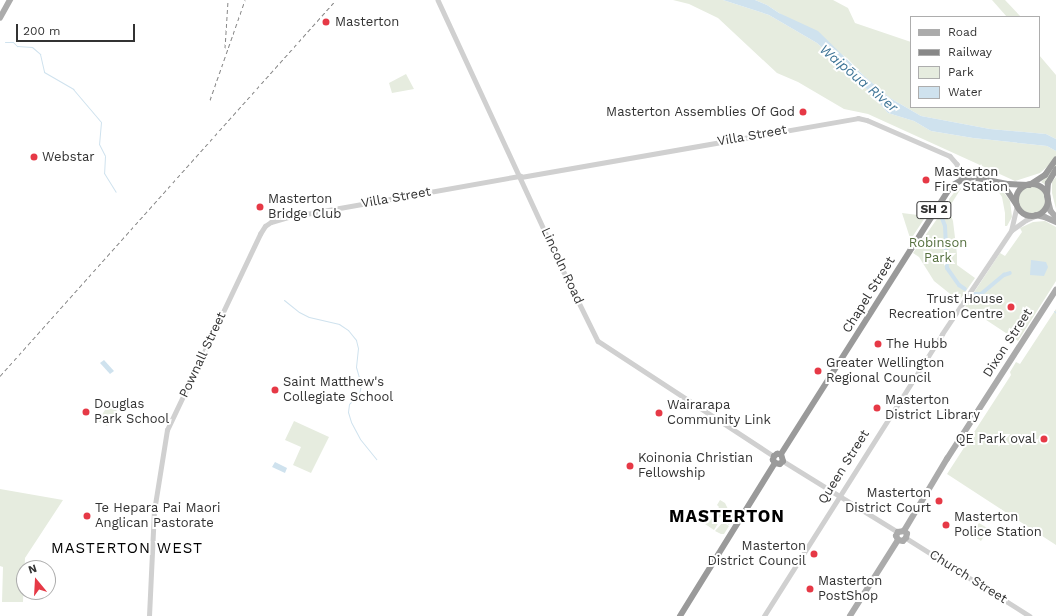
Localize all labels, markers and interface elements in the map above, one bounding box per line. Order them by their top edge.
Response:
place label: Masterton [335,14,399,30]
scale bar [18,16,137,42]
marker: Masterton [320,16,332,28]
legend [910,16,1040,108]
text: 200 m [23,24,60,38]
text: Road [948,25,977,39]
water label: Waipōua River [817,41,901,115]
text: Railway [948,45,992,59]
text: Park [948,65,974,79]
text: Water [948,85,982,99]
place label: Masterton Assemblies Of God [605,104,795,120]
marker: Masterton Assemblies Of God [798,107,808,117]
street label: Villa Street [716,122,788,150]
place label: Webstar [42,149,95,165]
marker: Webstar [29,152,39,162]
place label: Masterton Fire Station [934,165,1008,196]
marker: Masterton Fire Station [921,175,931,185]
street label: Villa Street [360,184,432,212]
place label: Masterton Bridge Club [268,192,341,223]
road number: SH 2 [916,200,952,220]
marker: Masterton Bridge Club [255,202,265,212]
street label: Lincoln Road [537,225,587,307]
park label: Robinson Park [909,236,967,267]
street label: Chapel Street [839,254,899,336]
place label: Trust House Recreation Centre [888,292,1003,323]
marker: Trust House Recreation Centre [1006,302,1016,312]
street label: Dixon Street [980,306,1036,380]
street label: Pownall Street [176,309,230,401]
place label: The Hubb [886,336,947,352]
marker: The Hubb [873,339,883,349]
place label: Greater Wellington Regional Council [826,356,945,387]
marker: Greater Wellington Regional Council [813,366,823,376]
place label: Saint Matthew's Collegiate School [283,375,393,406]
marker: Saint Matthew's Collegiate School [270,385,280,395]
place label: Masterton District Library [885,393,980,424]
place label: Douglas Park School [94,397,170,428]
place label: Wairarapa Community Link [667,398,771,429]
marker: Masterton District Library [872,403,882,413]
marker: Douglas Park School [81,407,91,417]
marker: Wairarapa Community Link [654,408,664,418]
street label: Queen Street [815,427,873,507]
place label: QE Park oval [955,431,1036,447]
marker: QE Park oval [1039,434,1049,444]
place label: Koinonia Christian Fellowship [638,451,753,482]
marker: Koinonia Christian Fellowship [625,461,635,471]
place label: Masterton District Court [845,486,931,517]
marker: Masterton District Court [934,496,944,506]
place label: Te Hepara Pai Maori Anglican Pastorate [95,501,221,532]
district label: MASTERTON [669,507,785,527]
place label: Masterton Police Station [954,510,1042,541]
marker: Te Hepara Pai Maori Anglican Pastorate [82,511,92,521]
marker: Masterton Police Station [941,520,951,530]
place label: Masterton District Council [708,539,806,570]
district label: MASTERTON WEST [51,540,203,558]
street label: Church Street [926,547,1010,607]
marker: Masterton District Council [809,549,819,559]
north arrow [16,560,56,600]
text: N [27,562,38,577]
place label: Masterton PostShop [818,574,882,605]
marker: Masterton PostShop [805,584,815,594]

